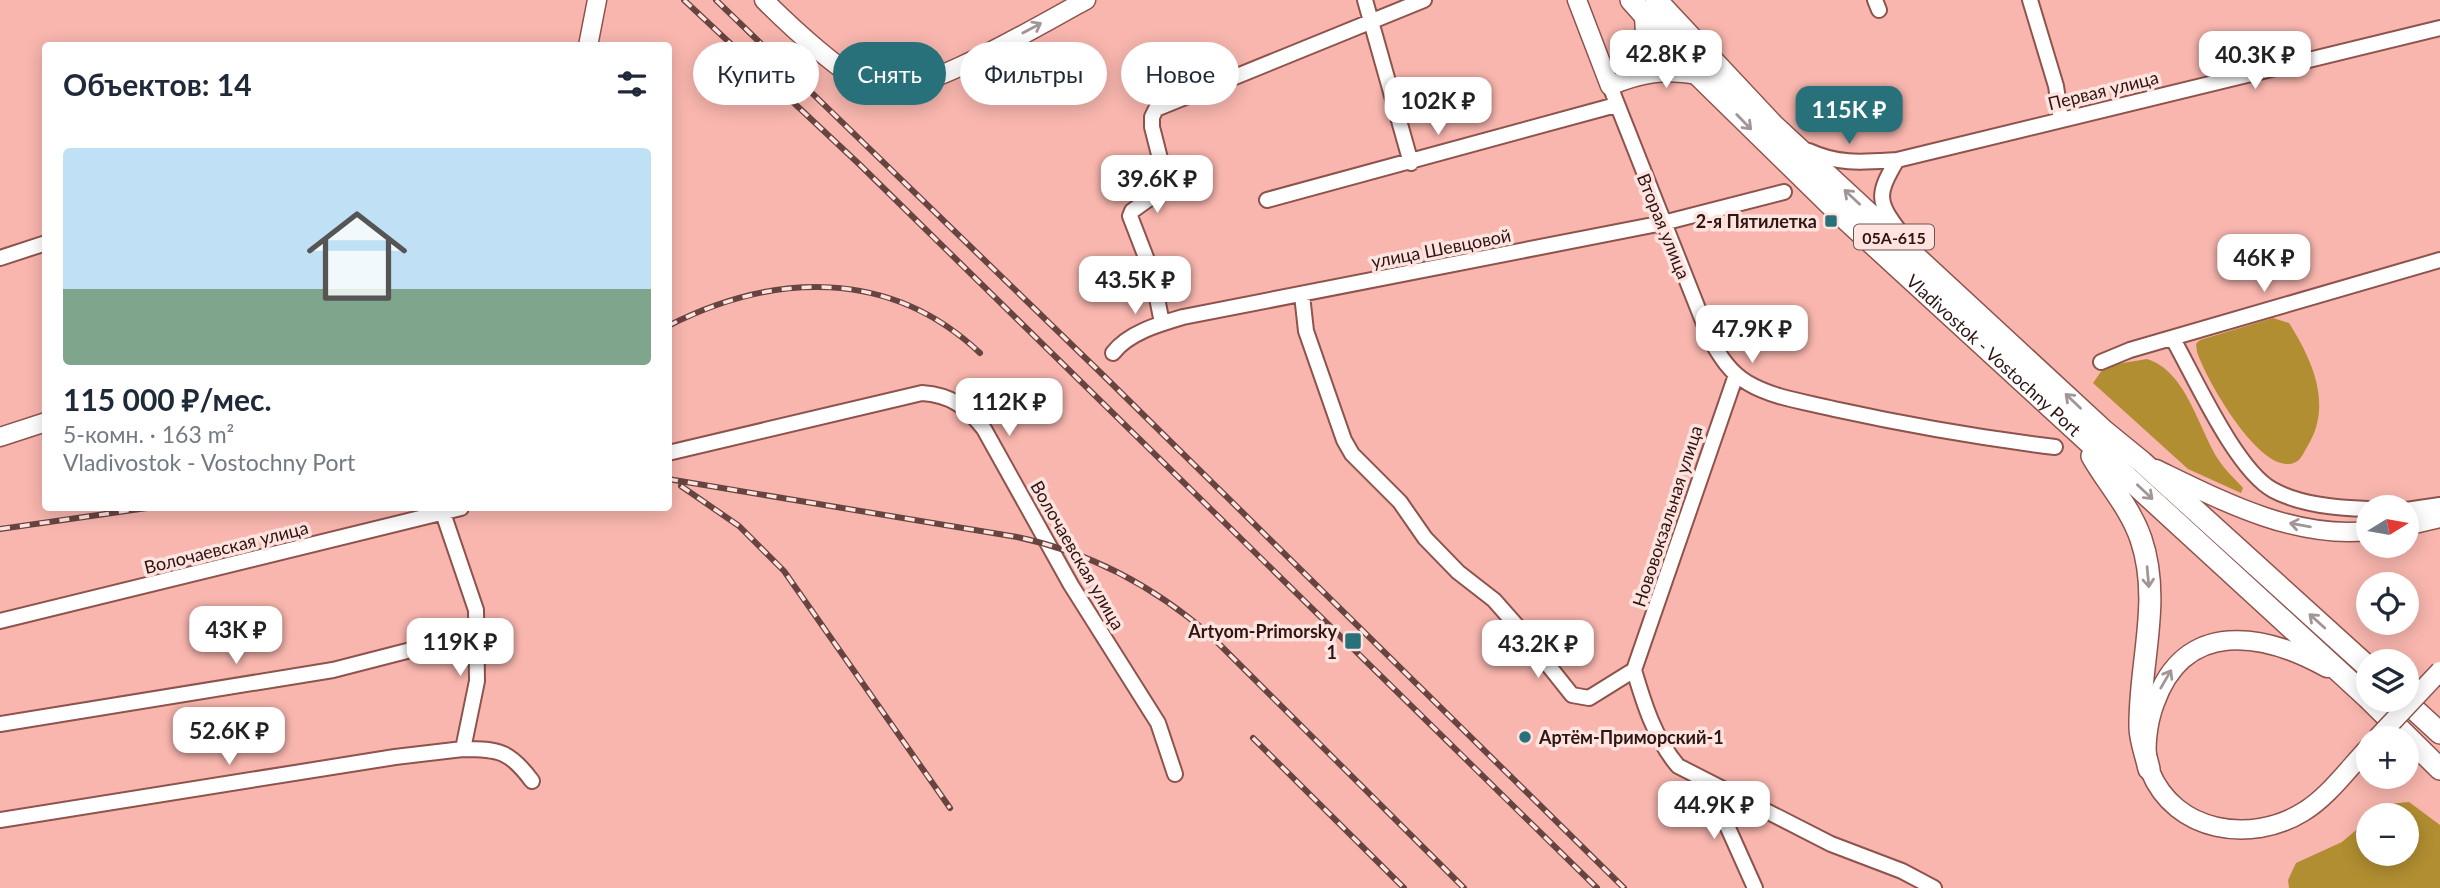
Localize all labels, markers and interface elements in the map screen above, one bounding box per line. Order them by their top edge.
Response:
one-way arrow [1021,21,1042,35]
pin: 42.8K ₽ [1601,31,1731,90]
pin: 40.3K ₽ [2190,32,2320,91]
text: 42.8K ₽ [1626,39,1706,67]
text: 40.3K ₽ [2215,40,2295,68]
chip: Купить [693,42,819,105]
chip: Снять [833,42,946,105]
chip: Фильтры [960,42,1107,105]
chip: Новое [1121,42,1239,105]
icon: filters [613,65,651,103]
text: Объектов: 14 [63,66,252,102]
street label: Первая улица [2045,66,2161,114]
pin: 102K ₽ [1381,78,1495,137]
text: 102K ₽ [1401,86,1475,114]
pin: 115K ₽ [1792,86,1906,146]
text: 115K ₽ [1812,95,1886,123]
one-way arrow [1735,113,1752,130]
pin: 39.6K ₽ [1092,156,1222,215]
text: 39.6K ₽ [1117,164,1197,192]
street label: Вторая улица [1633,170,1695,282]
one-way arrow [1843,188,1860,205]
icon: home [294,193,420,319]
place label: 2-я Пятилетка [1696,210,1817,232]
marker: 2-я Пятилетка [1823,213,1839,229]
street label: улица Шевцовой [1369,224,1513,272]
road number: 05А-615 [1854,224,1934,249]
pin: 46K ₽ [2215,234,2313,294]
text: 46K ₽ [2233,243,2295,271]
pin: 43.5K ₽ [1070,256,1200,316]
text: 43.5K ₽ [1095,265,1175,293]
street label: Vladivostok - Vostochny Port [1902,270,2086,441]
pin: 47.9K ₽ [1687,306,1817,365]
text: 47.9K ₽ [1712,314,1792,342]
pin: 112K ₽ [952,378,1066,438]
text: 115 000 ₽/мес. [63,381,272,417]
text: 112K ₽ [972,387,1046,415]
one-way arrow [2065,392,2082,409]
text: 5-комн. · 163 m² [63,420,234,448]
street label: Нововокзальная улица [1627,423,1707,609]
text: Vladivostok - Vostochny Port [63,448,355,476]
street label: Волочаевская улица [1026,477,1130,633]
one-way arrow [2136,484,2153,501]
north arrow [2356,495,2418,558]
map controls [2356,495,2419,866]
street label: Волочаевская улица [142,516,310,578]
one-way arrow [2289,517,2312,531]
one-way arrow [2142,565,2155,588]
button: locate [2356,572,2419,635]
pin: 43K ₽ [187,606,285,666]
one-way arrow [2309,613,2326,630]
text: 43K ₽ [205,615,267,643]
pin: 119K ₽ [403,618,517,678]
place label: Artyom-Primorsky 1 [1187,620,1337,663]
pin: 43.2K ₽ [1473,620,1603,680]
text: 119K ₽ [423,627,497,655]
text: 43.2K ₽ [1498,629,1578,657]
marker: Artyom-Primorsky 1 [1343,631,1363,651]
button: layers [2356,649,2419,712]
one-way arrow [2159,670,2173,690]
pin: 52.6K ₽ [164,708,294,767]
text: 52.6K ₽ [189,716,269,744]
place label: Артём-Приморский-1 [1538,726,1724,748]
button: + [2356,726,2419,789]
marker: Артём-Приморский-1 [1517,729,1533,745]
pin: 44.9K ₽ [1649,782,1779,841]
text: 44.9K ₽ [1674,790,1754,818]
button: − [2356,803,2419,866]

